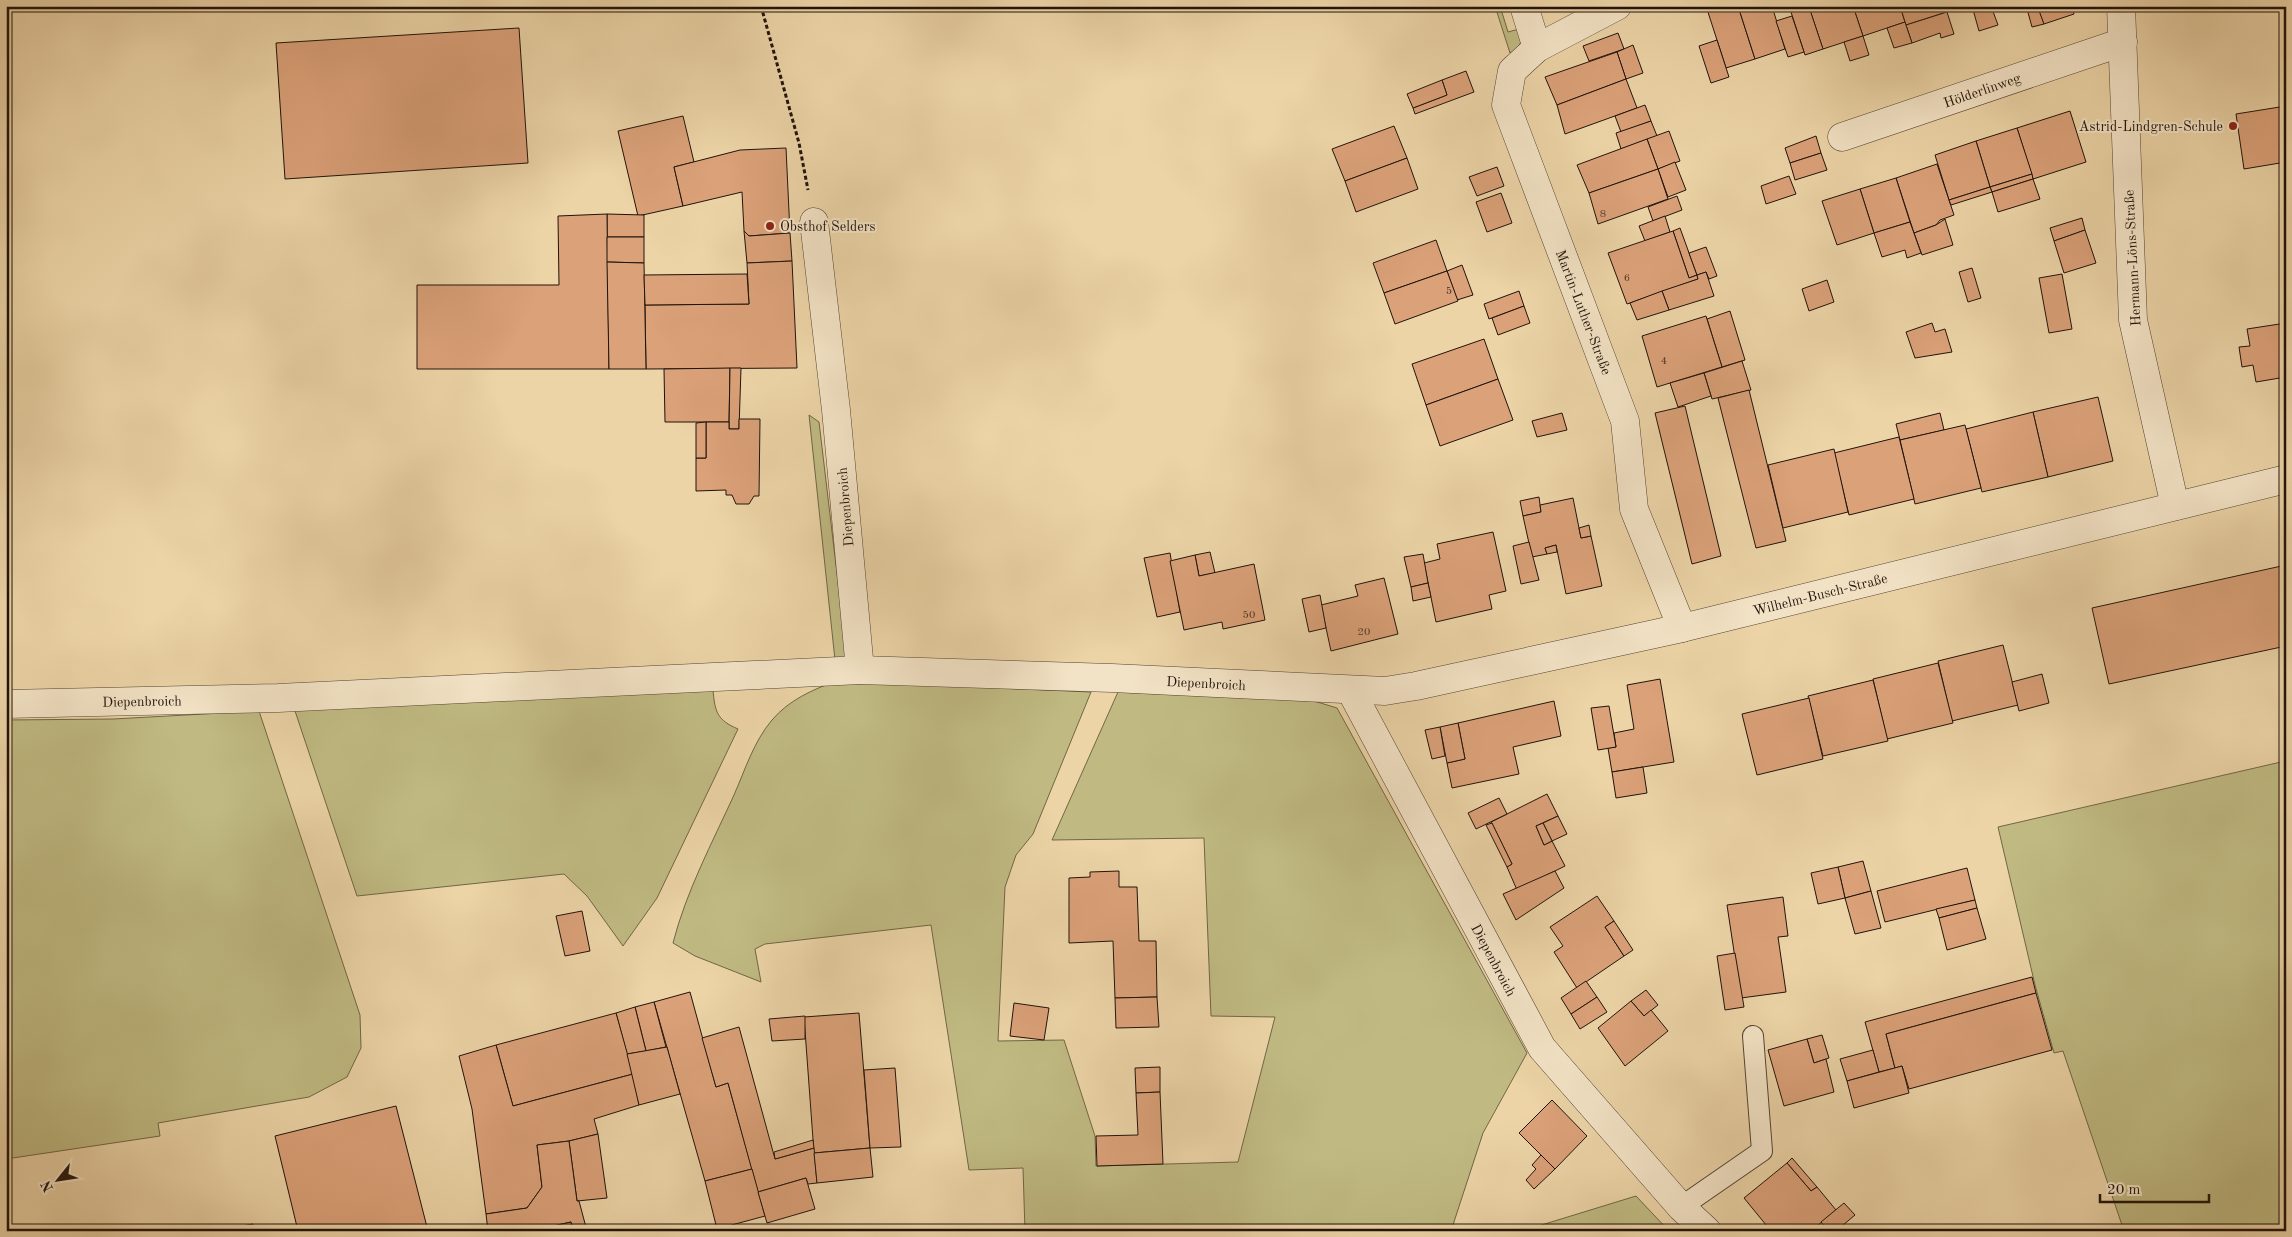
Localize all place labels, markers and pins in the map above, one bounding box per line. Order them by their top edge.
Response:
place label: Astrid-Lindgren-Schule [2079,120,2223,134]
marker: Astrid-Lindgren-Schule [2227,120,2239,132]
marker: Obsthof Selders [764,220,776,232]
place label: Obsthof Selders [780,220,876,234]

